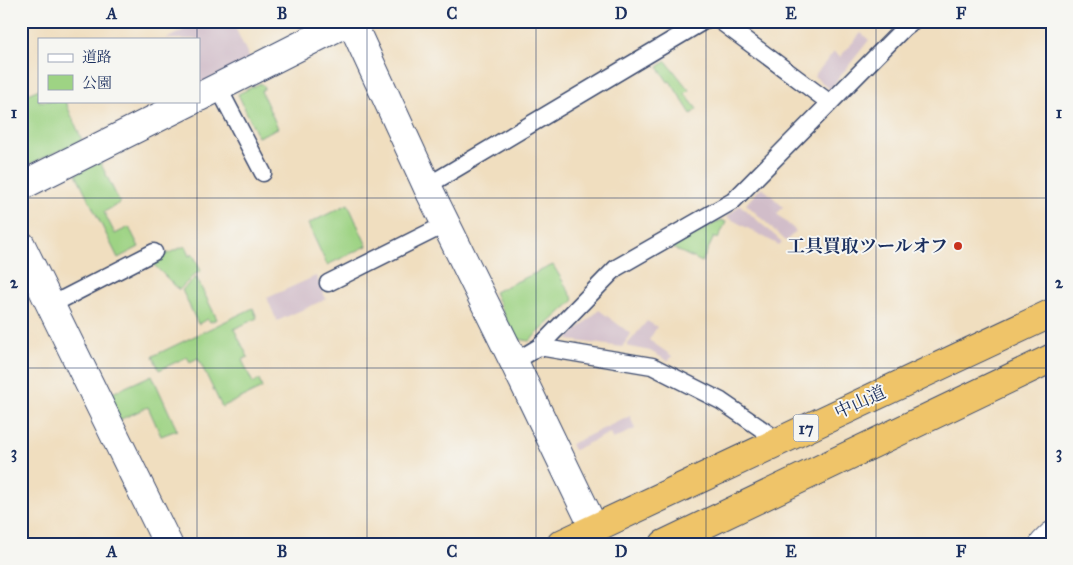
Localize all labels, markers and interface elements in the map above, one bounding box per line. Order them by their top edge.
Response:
text: A [106,4,118,23]
text: B [277,4,287,23]
text: C [447,4,458,23]
text: D [615,4,628,23]
text: E [785,4,797,23]
text: F [956,4,967,23]
legend [38,38,200,102]
text: 道路 [82,48,112,66]
text: 公園 [82,74,112,92]
text: 1 [11,103,18,122]
text: 1 [1056,103,1063,122]
place label: 工具買取ツールオフ [787,235,948,257]
marker: 工具買取ツールオフ [952,240,964,252]
text: 2 [10,273,19,292]
text: 2 [1055,273,1064,292]
street label: 中山道 [831,381,889,423]
road number: 17 [794,414,818,442]
text: 3 [11,443,17,463]
text: 3 [1056,443,1062,463]
text: A [106,542,118,561]
text: B [277,542,287,561]
text: C [447,542,458,561]
text: D [615,542,628,561]
text: E [785,542,797,561]
text: F [956,542,967,561]

